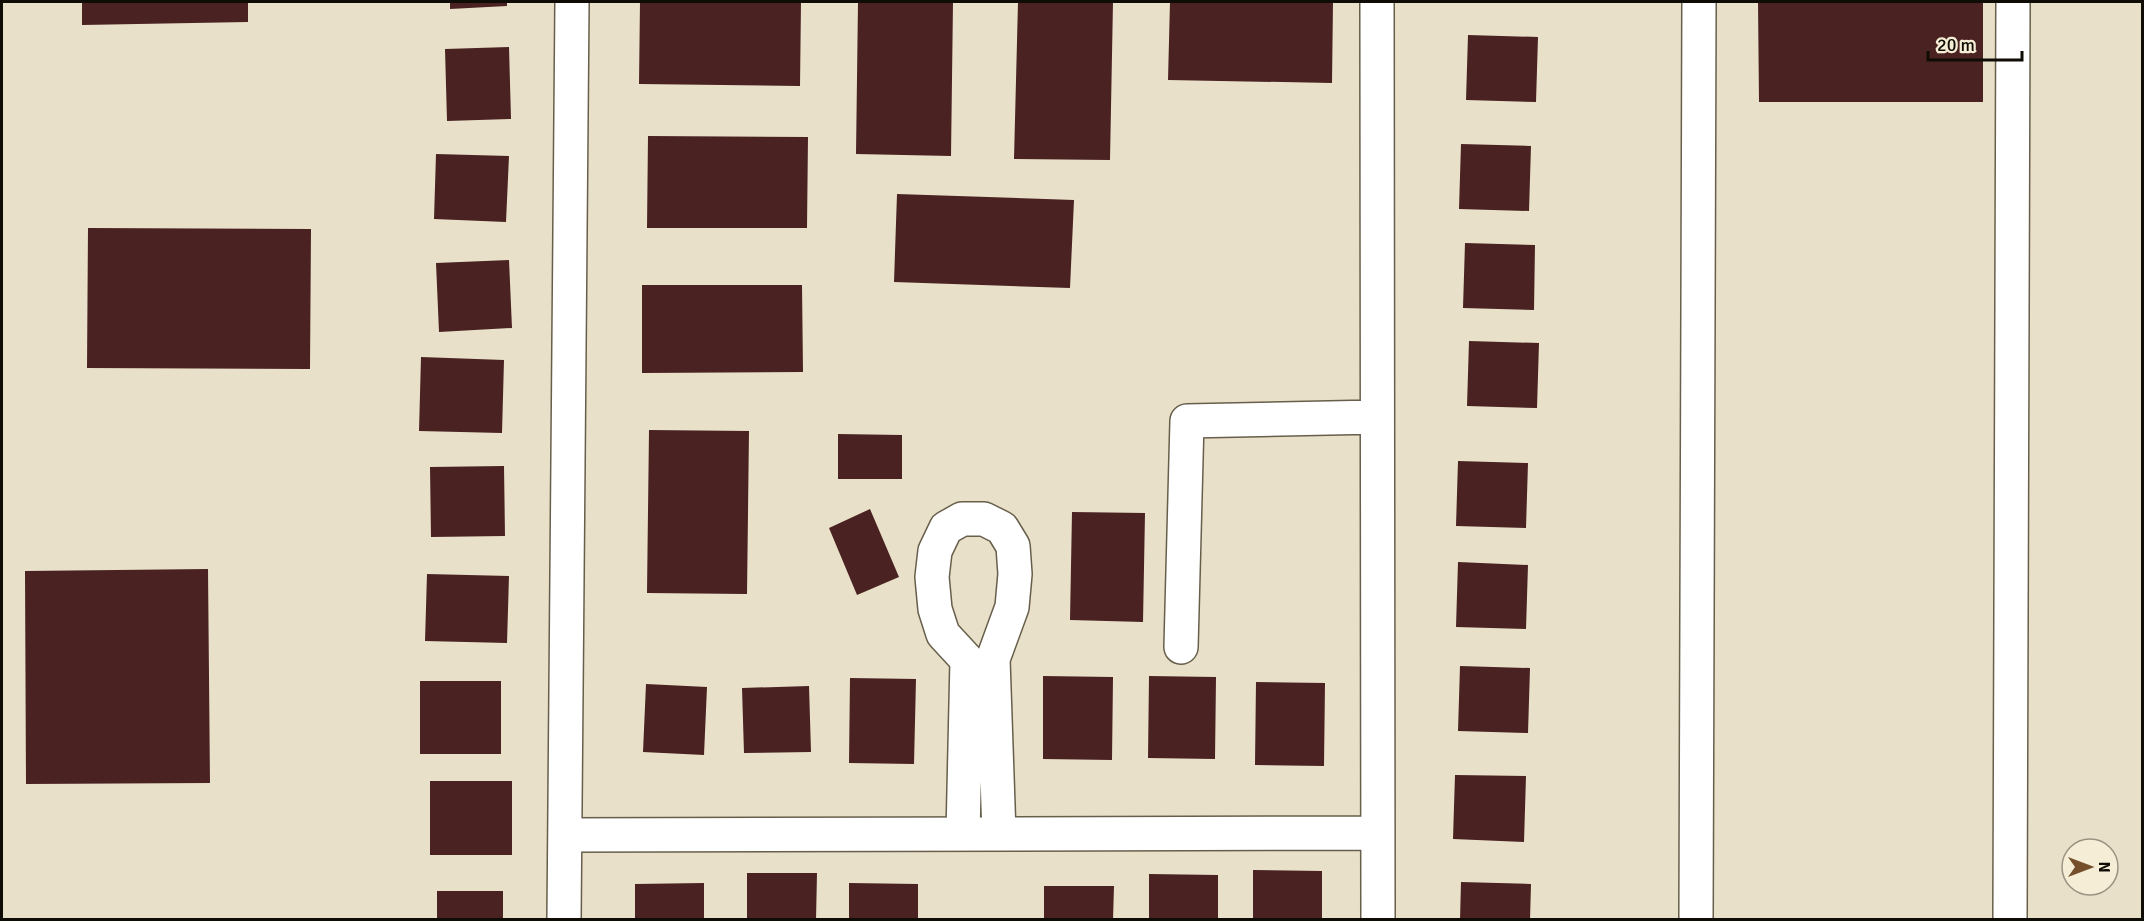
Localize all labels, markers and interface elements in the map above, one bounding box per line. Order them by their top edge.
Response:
scale bar [1928,24,2022,62]
text: 20 m [1937,34,1975,56]
north arrow [2060,837,2120,897]
text: N [2094,861,2114,873]

